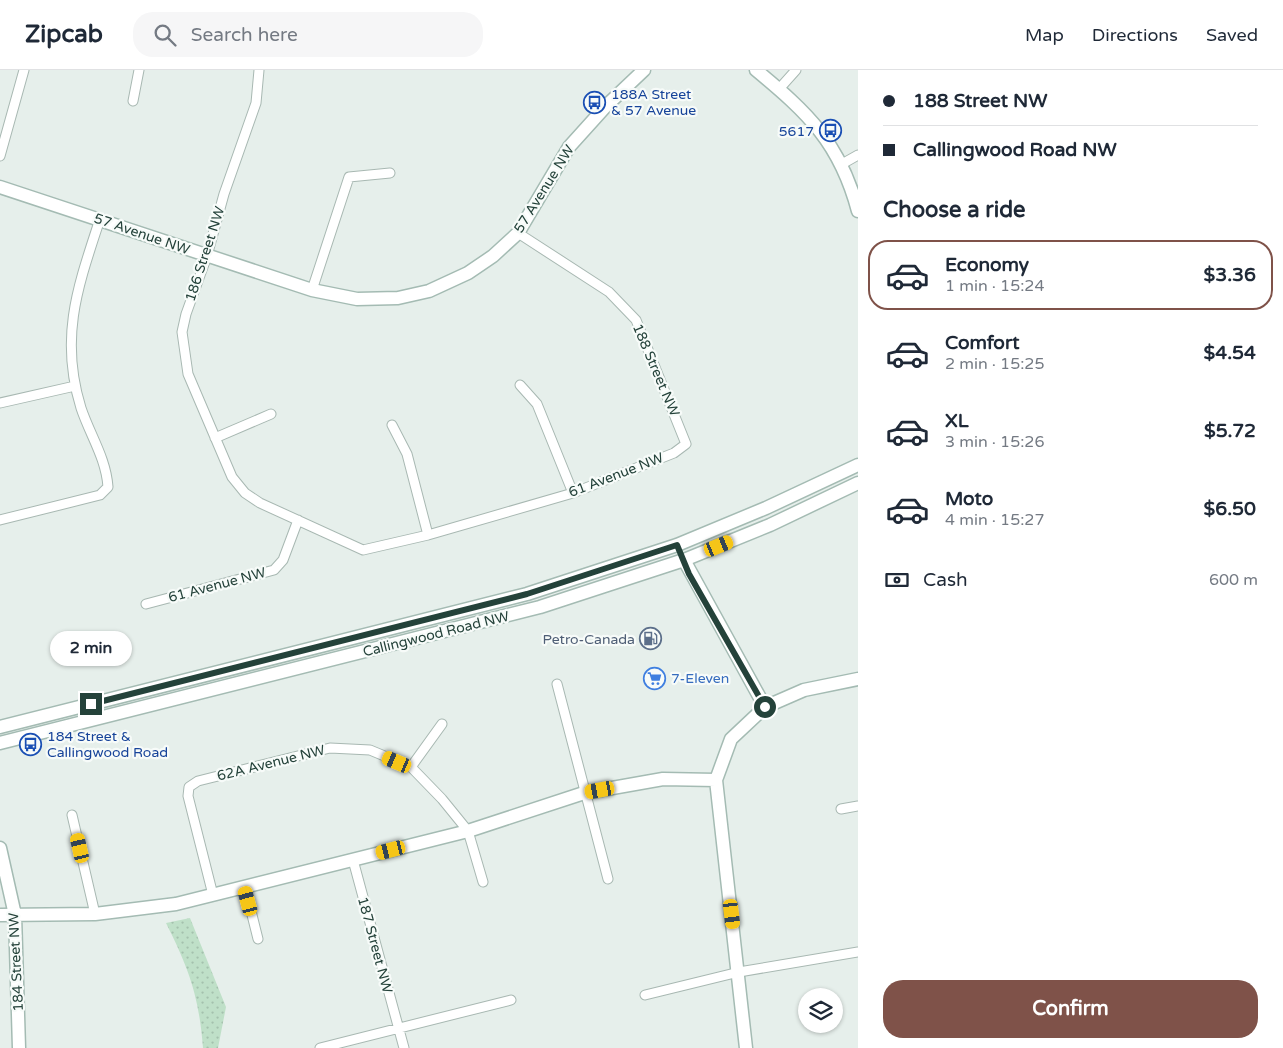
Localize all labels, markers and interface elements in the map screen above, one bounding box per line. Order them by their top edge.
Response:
search box [133,12,483,57]
text: Zipcab [25,20,103,49]
icon: search [151,21,179,49]
text: Search here [191,24,298,46]
text: Map [1025,24,1064,46]
text: Directions [1092,24,1178,46]
text: Saved [1206,24,1258,46]
place label: 188A Street & 57 Avenue [611,86,696,119]
bus stop icon: 188A Street & 57 Avenue [583,90,607,114]
text: 188 Street NW [913,90,1047,112]
bus stop icon: 5617 [818,119,842,143]
place label: 5617 [779,123,814,140]
text: Callingwood Road NW [913,139,1117,161]
street label: 57 Avenue NW [510,142,578,236]
text: Choose a ride [883,197,1026,223]
street label: 186 Street NW [182,204,228,304]
street label: 57 Avenue NW [92,210,192,258]
icon: car [885,253,930,298]
text: Economy [945,254,1029,276]
text: $3.36 [1204,264,1256,286]
text: 1 min · 15:24 [945,276,1044,296]
street label: 188 Street NW [629,321,683,419]
icon: car [885,331,930,376]
text: Comfort [945,332,1019,354]
text: $4.54 [1204,342,1256,364]
text: 2 min · 15:25 [945,354,1044,374]
icon: car [885,409,930,454]
text: XL [945,410,969,432]
text: $5.72 [1204,420,1256,442]
text: 3 min · 15:26 [945,432,1044,452]
street label: 61 Avenue NW [566,449,666,501]
icon: car [885,487,930,532]
text: Moto [945,488,993,510]
text: $6.50 [1204,498,1256,520]
text: 4 min · 15:27 [945,510,1044,530]
car [702,533,735,559]
street label: 61 Avenue NW [166,564,268,606]
icon: cash [883,566,911,594]
text: Cash [923,569,968,591]
text: 600 m [1209,570,1258,590]
street label: Callingwood Road NW [361,608,511,660]
fuel station icon: Petro-Canada [639,627,663,651]
place label: Petro-Canada [542,631,635,648]
callout: 2 min [50,632,132,666]
text: 2 min [70,638,112,658]
supermarket icon: 7-Eleven [643,666,667,690]
place label: 7-Eleven [671,670,729,687]
route end [80,693,102,715]
route start [754,696,776,718]
place label: 184 Street & Callingwood Road [47,728,168,761]
bus stop icon: 184 Street & Callingwood Road [19,732,43,756]
street label: 62A Avenue NW [215,741,327,785]
car [380,749,413,775]
car [583,780,616,800]
car [69,832,90,864]
car [374,839,407,861]
car [236,885,259,917]
street label: 187 Street NW [354,895,396,995]
car [722,898,741,930]
street label: 184 Street NW [5,912,27,1012]
button: Confirm [883,980,1258,1038]
map controls [798,988,843,1033]
button: layers [798,988,843,1033]

